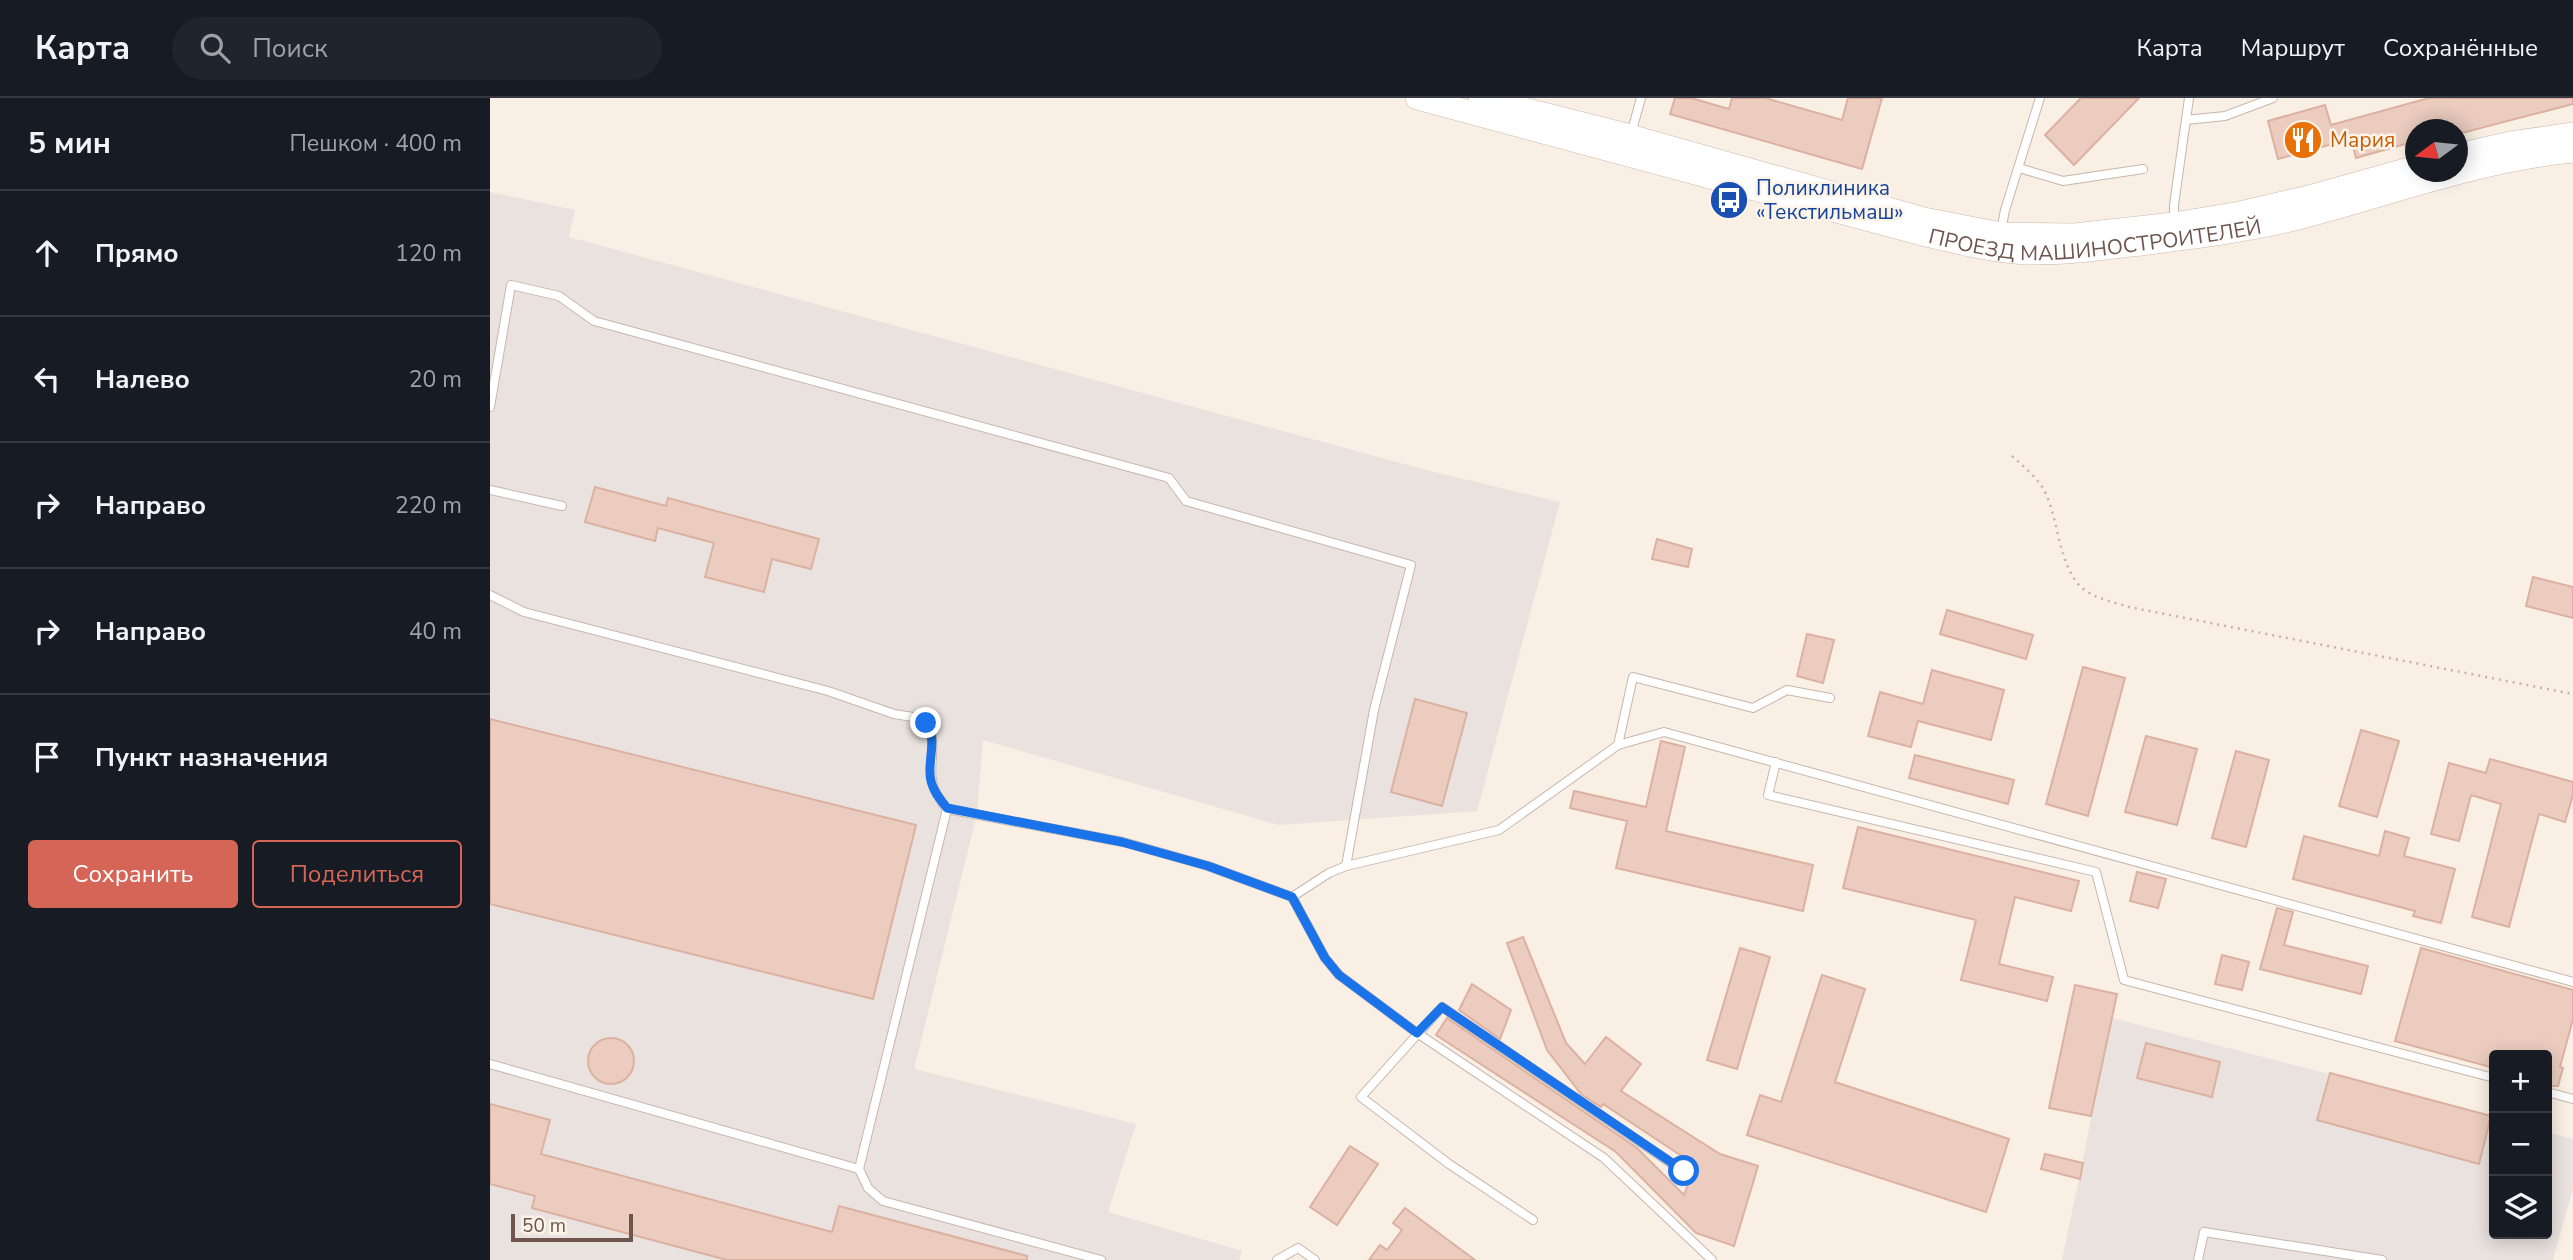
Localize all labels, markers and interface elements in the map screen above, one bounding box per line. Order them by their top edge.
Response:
search box [172,17,662,80]
text: Карта [35,26,130,71]
icon: search [196,29,234,67]
text: Поиск [252,31,328,66]
text: Карта [2137,32,2203,64]
text: Маршрут [2241,32,2345,64]
text: Сохранённые [2383,32,2538,64]
restaurant icon: Мария [2282,119,2324,161]
north arrow [2405,119,2468,182]
text: 5 мин [28,123,111,164]
place label: Мария [2330,126,2395,154]
text: Пешком · 400 m [289,128,462,159]
place label: Поликлиника «Текстильмаш» [1756,174,1904,226]
bus stop icon: Поликлиника «Текстильмаш» [1708,179,1750,221]
street label: ПРОЕЗД МАШИНОСТРОИТЕЛЕЙ [1926,212,2264,267]
icon: ahead [28,234,66,272]
text: Прямо [95,236,179,271]
text: 120 m [395,238,462,269]
icon: left [28,360,66,398]
text: Налево [95,362,190,397]
text: 20 m [409,364,462,395]
icon: right [28,486,66,524]
text: Направо [95,488,206,523]
text: 220 m [395,490,462,521]
icon: right [28,612,66,650]
text: Направо [95,614,206,649]
text: 40 m [409,616,462,647]
route end [910,707,941,738]
icon: arrive [28,738,66,776]
text: Пункт назначения [95,740,328,775]
button: Сохранить [28,840,238,908]
button: Поделиться [252,840,462,908]
map controls [2489,1050,2552,1239]
button: + [2489,1050,2552,1113]
button: − [2489,1113,2552,1176]
route start [1668,1155,1699,1186]
button: layers [2489,1176,2552,1239]
scale bar [511,1211,634,1243]
text: 50 m [522,1213,566,1239]

